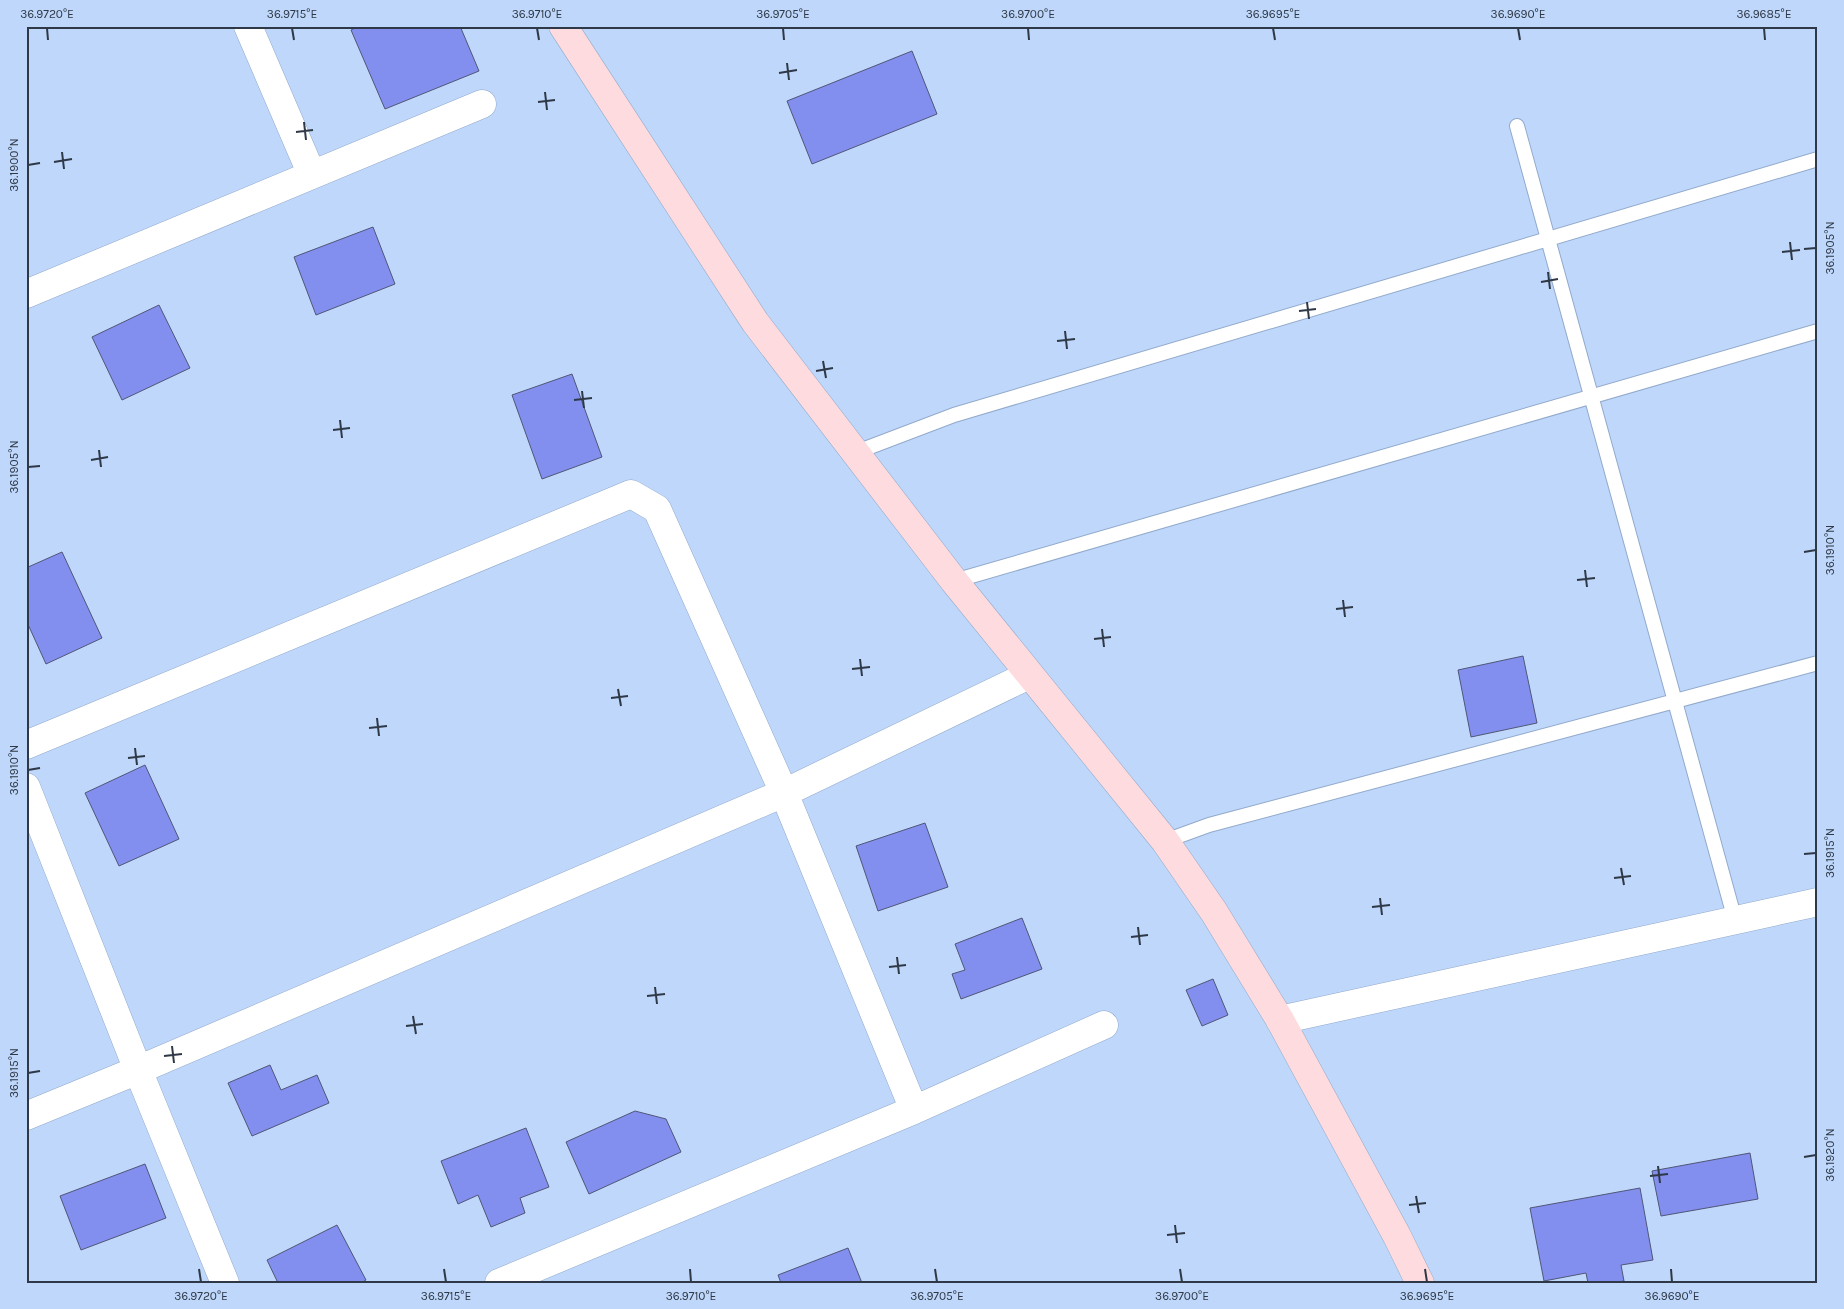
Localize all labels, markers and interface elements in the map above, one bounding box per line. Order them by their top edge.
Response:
text: 36.9720°E [20,7,74,21]
text: 36.9715°E [267,7,317,21]
text: 36.9710°E [512,7,562,21]
text: 36.9705°E [756,7,810,21]
text: 36.9700°E [1001,7,1055,21]
text: 36.9695°E [1246,7,1300,21]
text: 36.9690°E [1491,7,1545,21]
text: 36.9685°E [1737,7,1791,21]
text: 36.1900°N [7,138,21,192]
text: 36.1905°N [1823,221,1837,275]
text: 36.1905°N [7,440,21,494]
text: 36.1910°N [1823,525,1837,575]
text: 36.1910°N [7,745,21,795]
text: 36.1915°N [1823,828,1837,878]
text: 36.1915°N [7,1048,21,1098]
text: 36.1920°N [1823,1128,1837,1182]
text: 36.9720°E [174,1289,228,1303]
text: 36.9715°E [421,1289,471,1303]
text: 36.9710°E [666,1289,716,1303]
text: 36.9705°E [910,1289,964,1303]
text: 36.9700°E [1155,1289,1209,1303]
text: 36.9695°E [1400,1289,1454,1303]
text: 36.9690°E [1645,1289,1699,1303]

